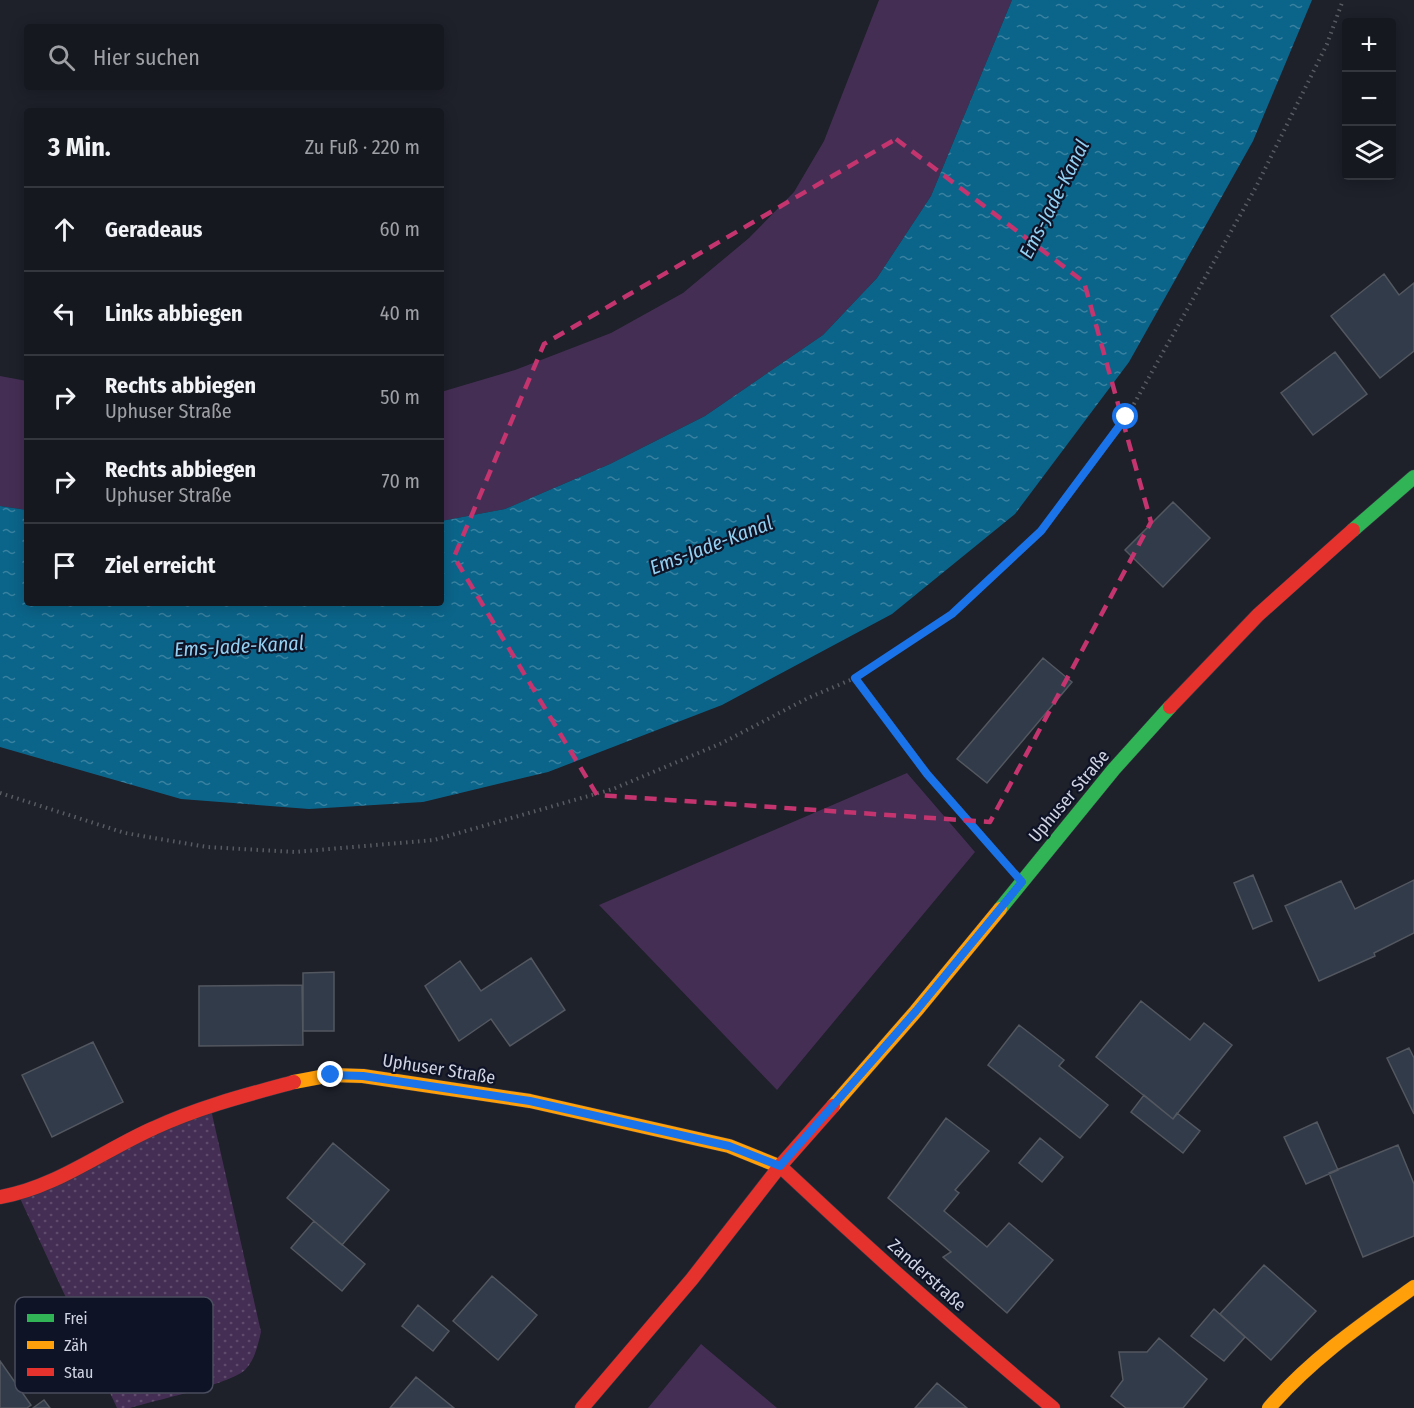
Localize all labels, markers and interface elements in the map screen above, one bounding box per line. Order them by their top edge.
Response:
map controls [1342,18,1396,180]
button: + [1342,18,1396,72]
search box [24,24,444,90]
icon: search [45,41,78,74]
text: Hier suchen [93,44,200,71]
button: − [1342,72,1396,126]
button: layers [1342,126,1396,180]
text: 3 Min. [48,132,111,163]
text: Zu Fuß · 220 m [305,135,420,159]
water label: Ems-Jade-Kanal [1014,136,1094,262]
icon: ahead [48,213,81,246]
text: Geradeaus [105,216,202,243]
text: 60 m [380,217,420,241]
icon: left [48,297,81,330]
text: Links abbiegen [105,300,243,327]
text: 40 m [380,301,420,325]
text: Rechts abbiegen [105,372,256,399]
icon: right [48,381,81,414]
text: 50 m [380,385,420,409]
text: Uphuser Straße [105,399,232,423]
route start [1112,403,1138,429]
text: Rechts abbiegen [105,456,256,483]
icon: right [48,465,81,498]
text: 70 m [382,469,420,493]
text: Uphuser Straße [105,483,232,507]
water label: Ems-Jade-Kanal [646,511,776,579]
icon: arrive [48,549,81,582]
text: Ziel erreicht [105,552,216,579]
water label: Ems-Jade-Kanal [174,631,304,661]
street label: Uphuser Straße [1024,745,1114,847]
street label: Uphuser Straße [381,1049,497,1089]
route end [317,1061,343,1087]
street label: Zanderstraße [883,1234,971,1316]
legend [15,1297,213,1393]
text: Frei [64,1309,88,1328]
text: Zäh [64,1336,88,1355]
text: Stau [64,1363,93,1382]

